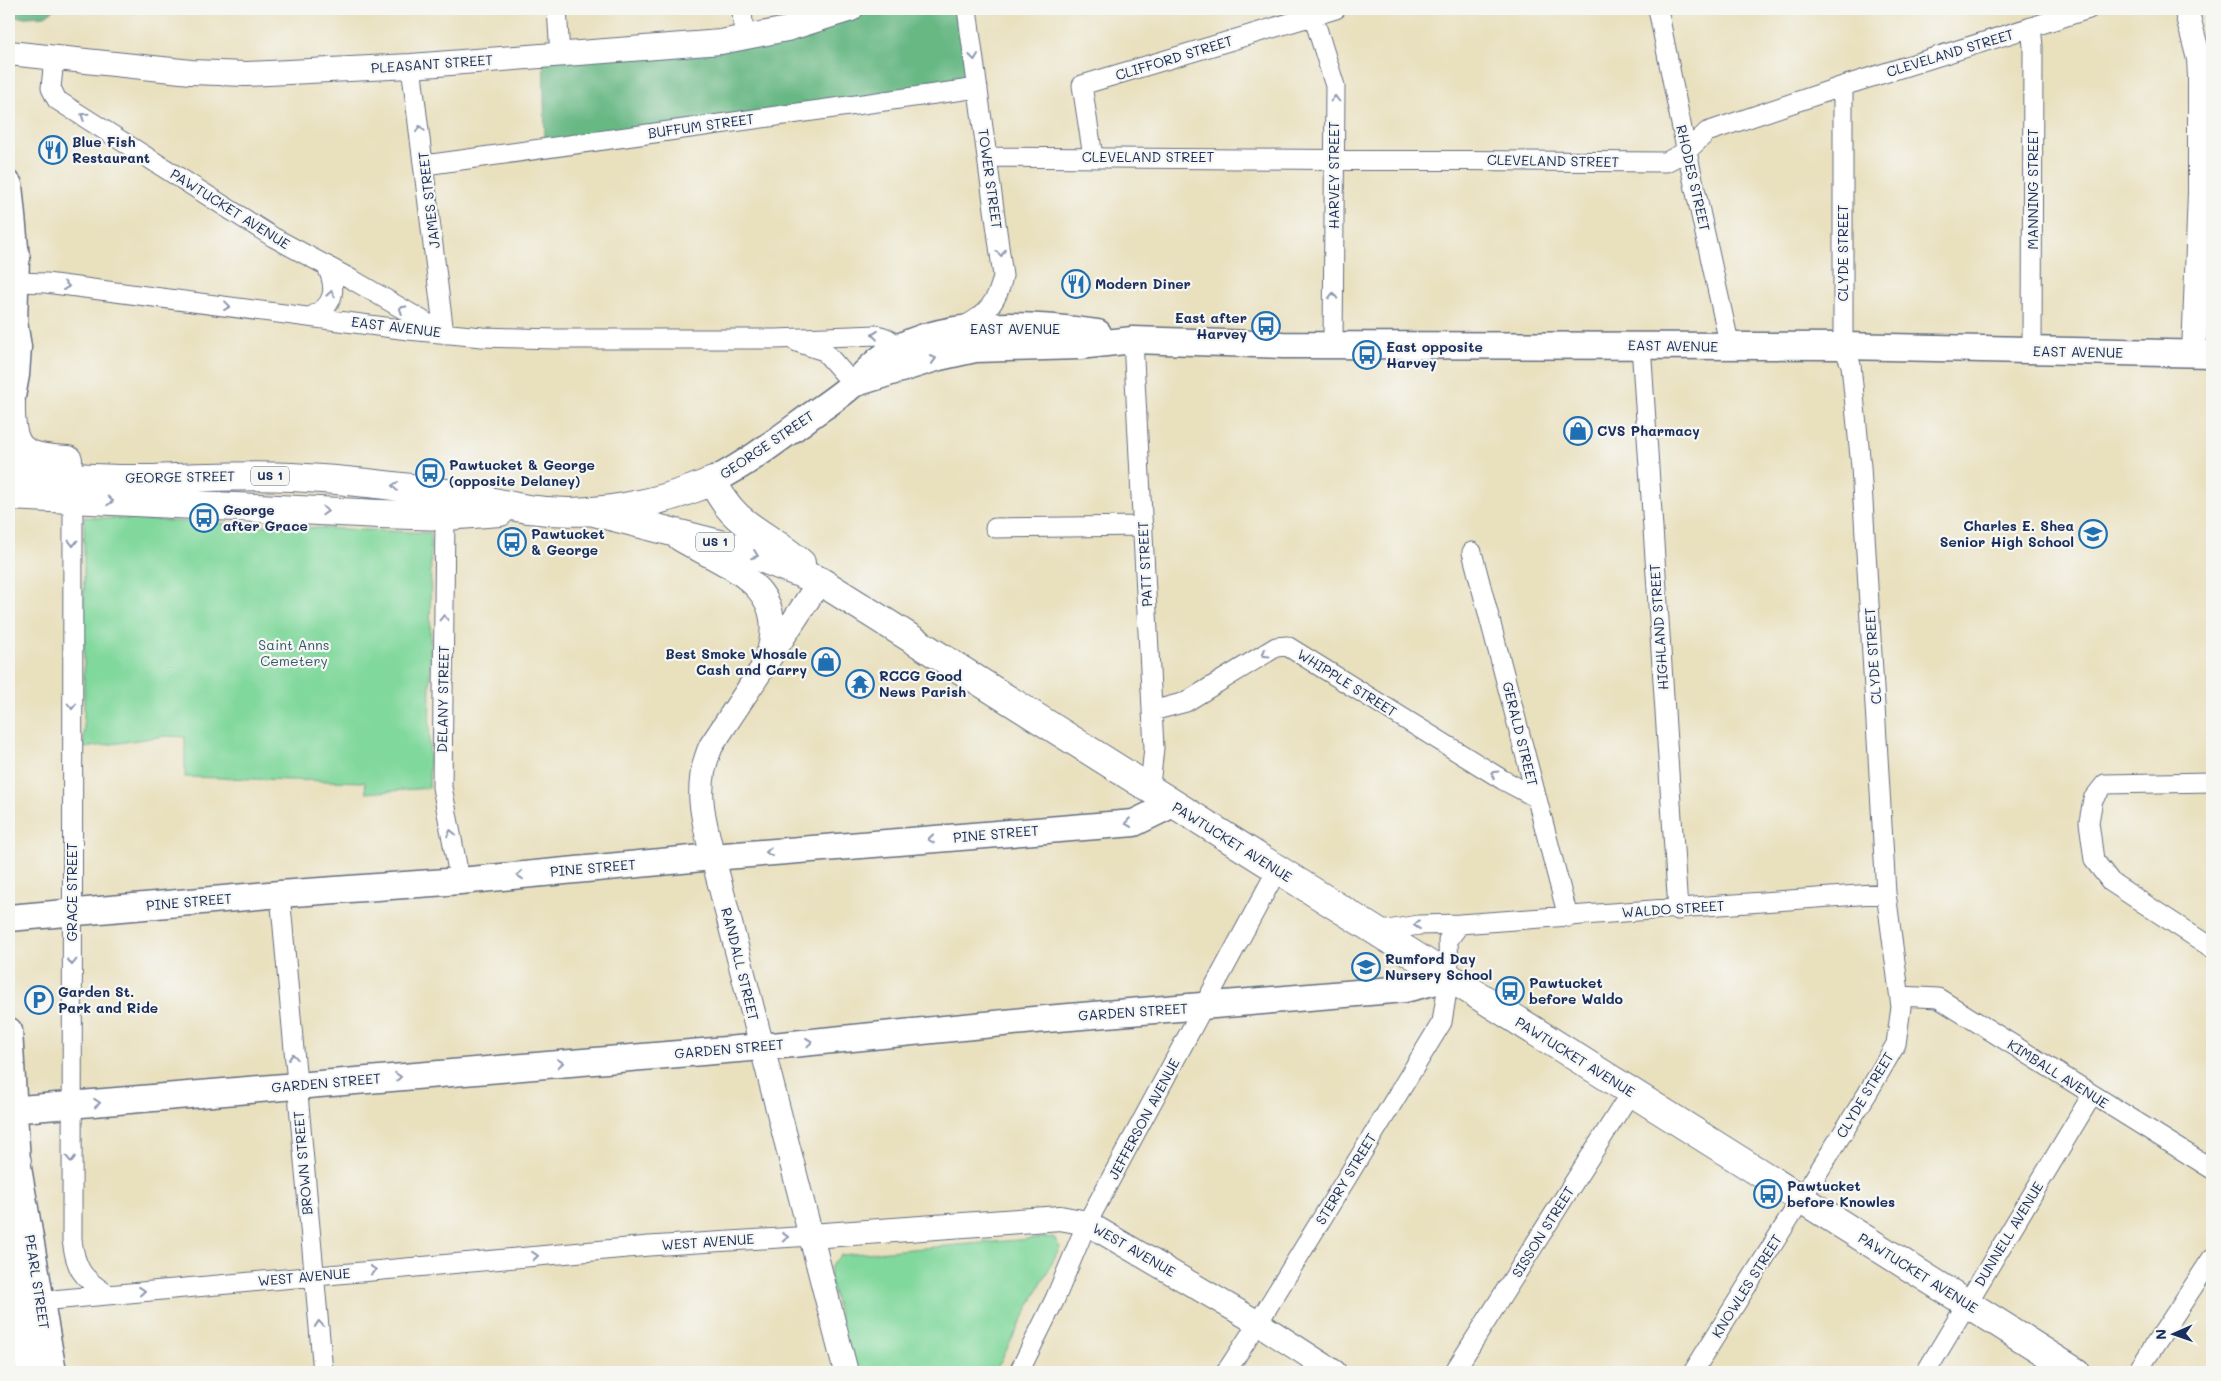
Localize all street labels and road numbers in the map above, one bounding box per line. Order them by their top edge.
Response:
street label: CLEVELAND STREET [1884,24,2016,81]
street label: CLIFFORD STREET [1113,31,1235,84]
street label: PLEASANT STREET [370,50,494,77]
street label: BUFFUM STREET [647,109,756,142]
street label: HARVEY STREET [1324,121,1343,229]
street label: RHODES STREET [1672,123,1715,233]
street label: TOWER STREET [974,128,1007,231]
street label: MANNING STREET [2023,128,2042,250]
street label: CLEVELAND STREET [1082,147,1214,166]
street label: JAMES STREET [413,150,444,250]
street label: CLEVELAND STREET [1487,150,1620,171]
street label: PAWTUCKET AVENUE [167,164,294,253]
street label: CLYDE STREET [1833,204,1852,302]
street label: EAST AVENUE [350,312,442,341]
street label: EAST AVENUE [970,319,1060,338]
street label: EAST AVENUE [1628,335,1718,356]
street label: EAST AVENUE [2033,341,2123,362]
street label: GEORGE STREET [716,406,818,483]
street label: GEORGE STREET [125,466,235,487]
road number: US 1 [251,466,289,486]
street label: PATT STREET [1133,521,1156,607]
road number: US 1 [696,532,734,552]
street label: HIGHLAND STREET [1645,563,1672,691]
street label: CLYDE STREET [1860,607,1885,705]
street label: WHIPPLE STREET [1294,644,1401,721]
street label: DELANY STREET [432,645,453,753]
street label: GERALD STREET [1498,680,1543,788]
street label: PAWTUCKET AVENUE [1169,797,1296,886]
street label: PINE STREET [952,820,1040,847]
street label: GRACE STREET [62,842,81,942]
street label: PINE STREET [549,854,637,881]
street label: PINE STREET [145,888,233,915]
street label: WALDO STREET [1621,895,1725,922]
street label: RANDALL STREET [717,905,764,1023]
street label: GARDEN STREET [1077,998,1189,1025]
street label: PAWTUCKET AVENUE [1512,1012,1639,1101]
street label: GARDEN STREET [673,1034,785,1063]
street label: KIMBALL AVENUE [2004,1035,2112,1112]
street label: CLYDE STREET [1831,1048,1898,1141]
street label: JEFFERSON AVENUE [1104,1055,1184,1183]
street label: GARDEN STREET [270,1068,382,1097]
street label: BROWN STREET [288,1110,317,1216]
street label: STERRY STREET [1311,1129,1381,1228]
street label: DUNNELL AVENUE [1970,1178,2047,1290]
street label: SISSON STREET [1507,1182,1578,1281]
street label: WEST AVENUE [1089,1218,1179,1281]
street label: PAWTUCKET AVENUE [1855,1228,1982,1317]
street label: WEST AVENUE [661,1229,755,1254]
street label: KNOWLES STREET [1707,1230,1786,1341]
street label: PEARL STREET [21,1233,54,1331]
street label: WEST AVENUE [257,1263,351,1290]

